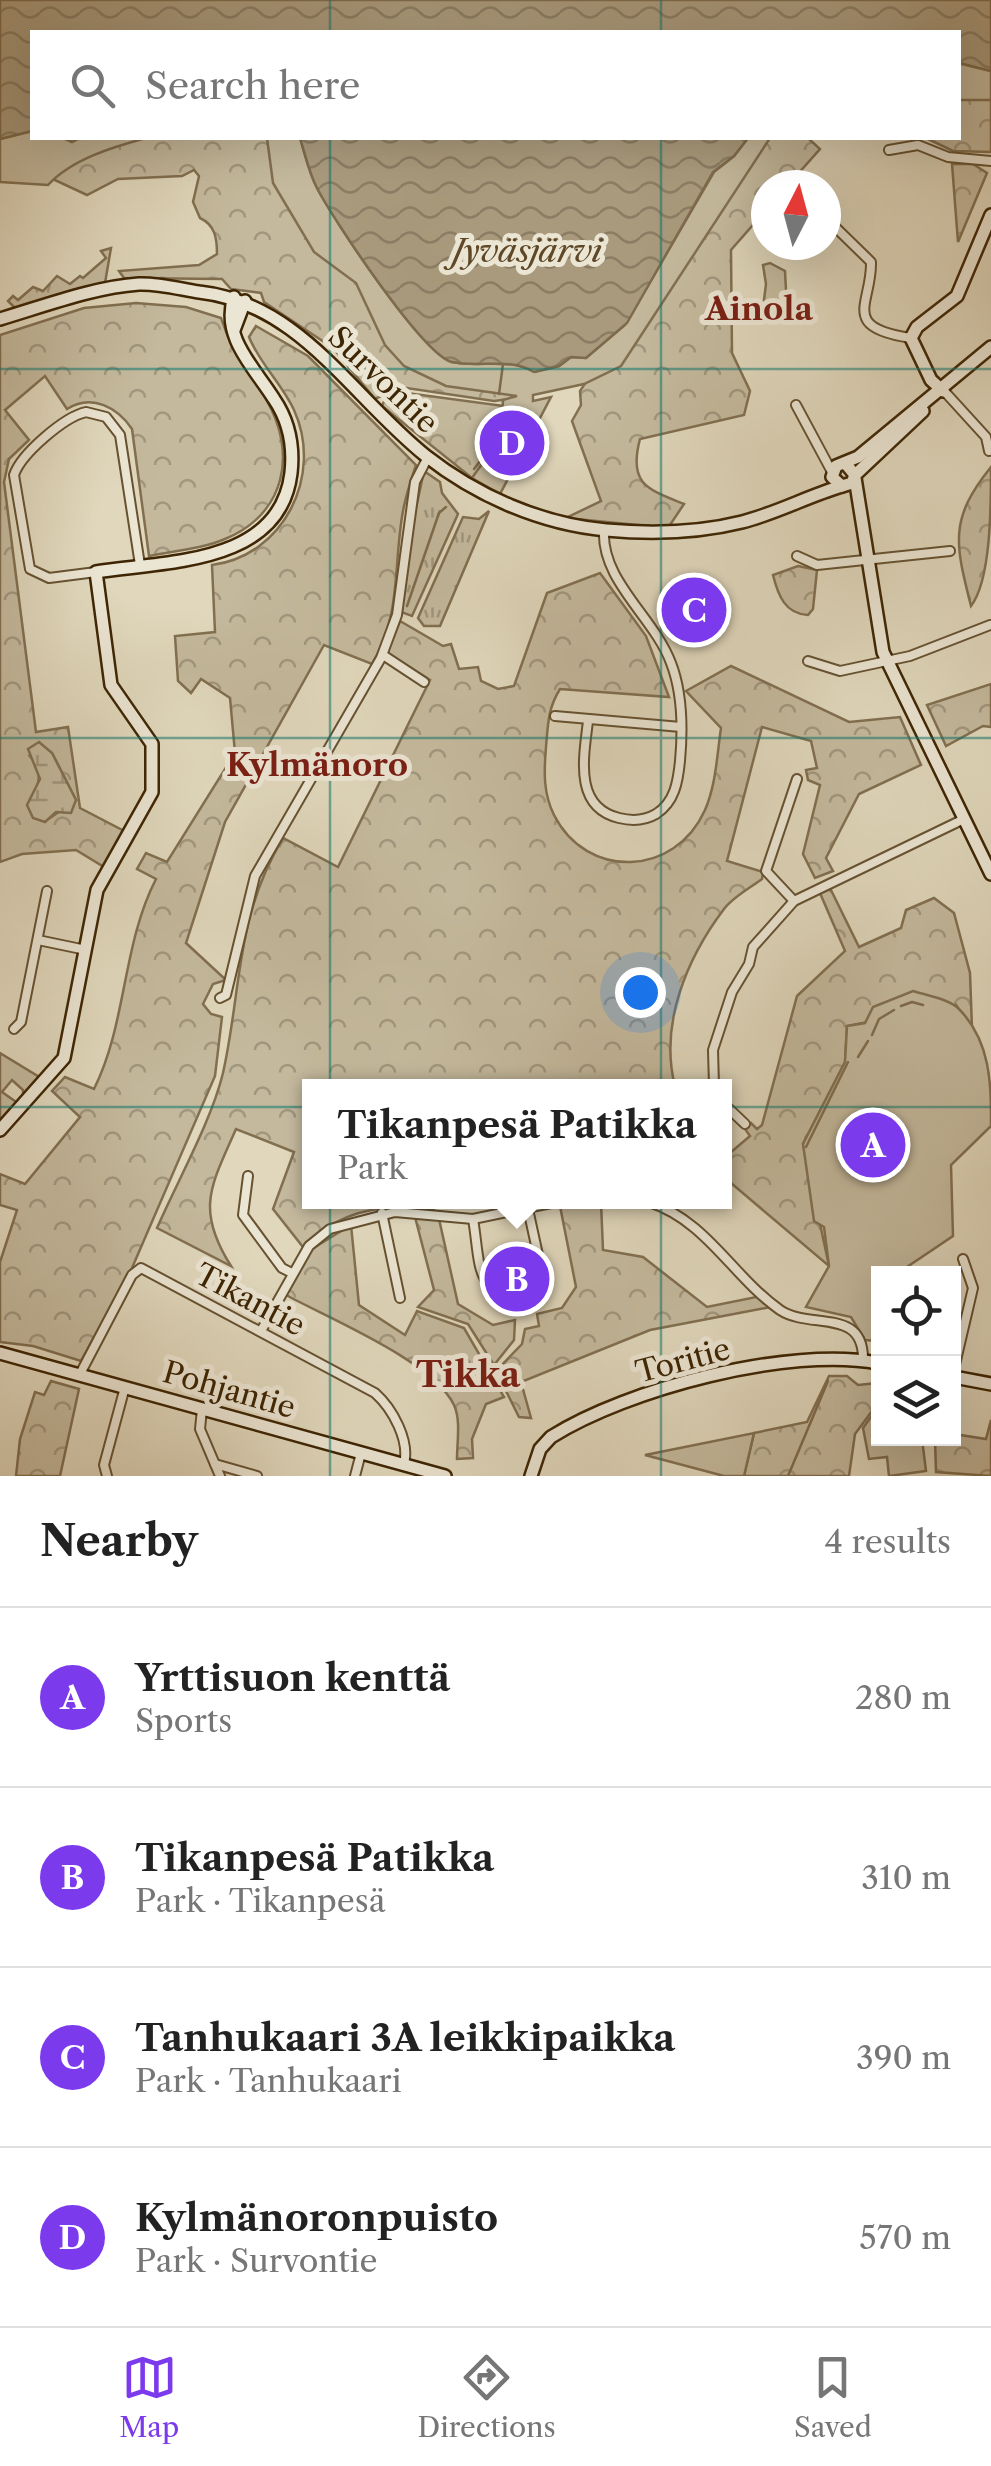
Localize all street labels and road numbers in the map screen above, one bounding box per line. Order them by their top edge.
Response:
street label: Survontie [321,318,446,441]
street label: Tikantie [189,1255,311,1344]
street label: Toritie [632,1330,734,1391]
street label: Pohjantie [159,1353,300,1426]

